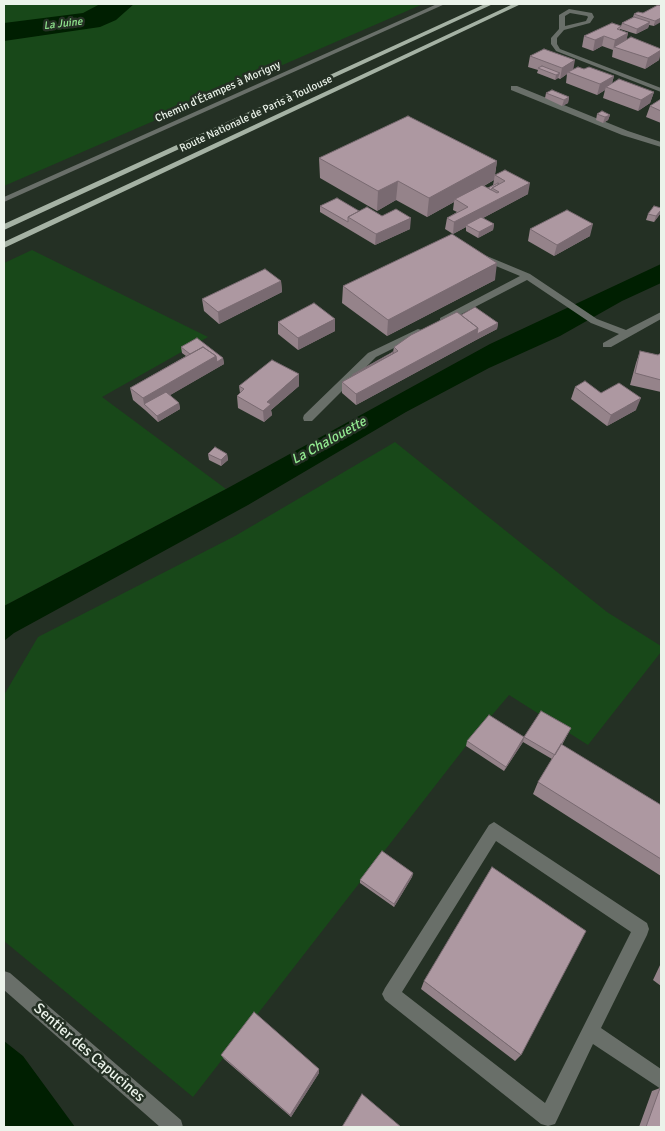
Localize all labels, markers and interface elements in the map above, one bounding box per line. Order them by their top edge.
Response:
water label: La Juine [43,15,83,33]
street label: Chemin d'Étampes à Morigny [153,58,283,126]
street label: Route Nationale de Paris à Toulouse [177,73,335,155]
water label: La Chalouette [289,414,369,468]
street label: Sentier des Capucines [30,1000,148,1106]

